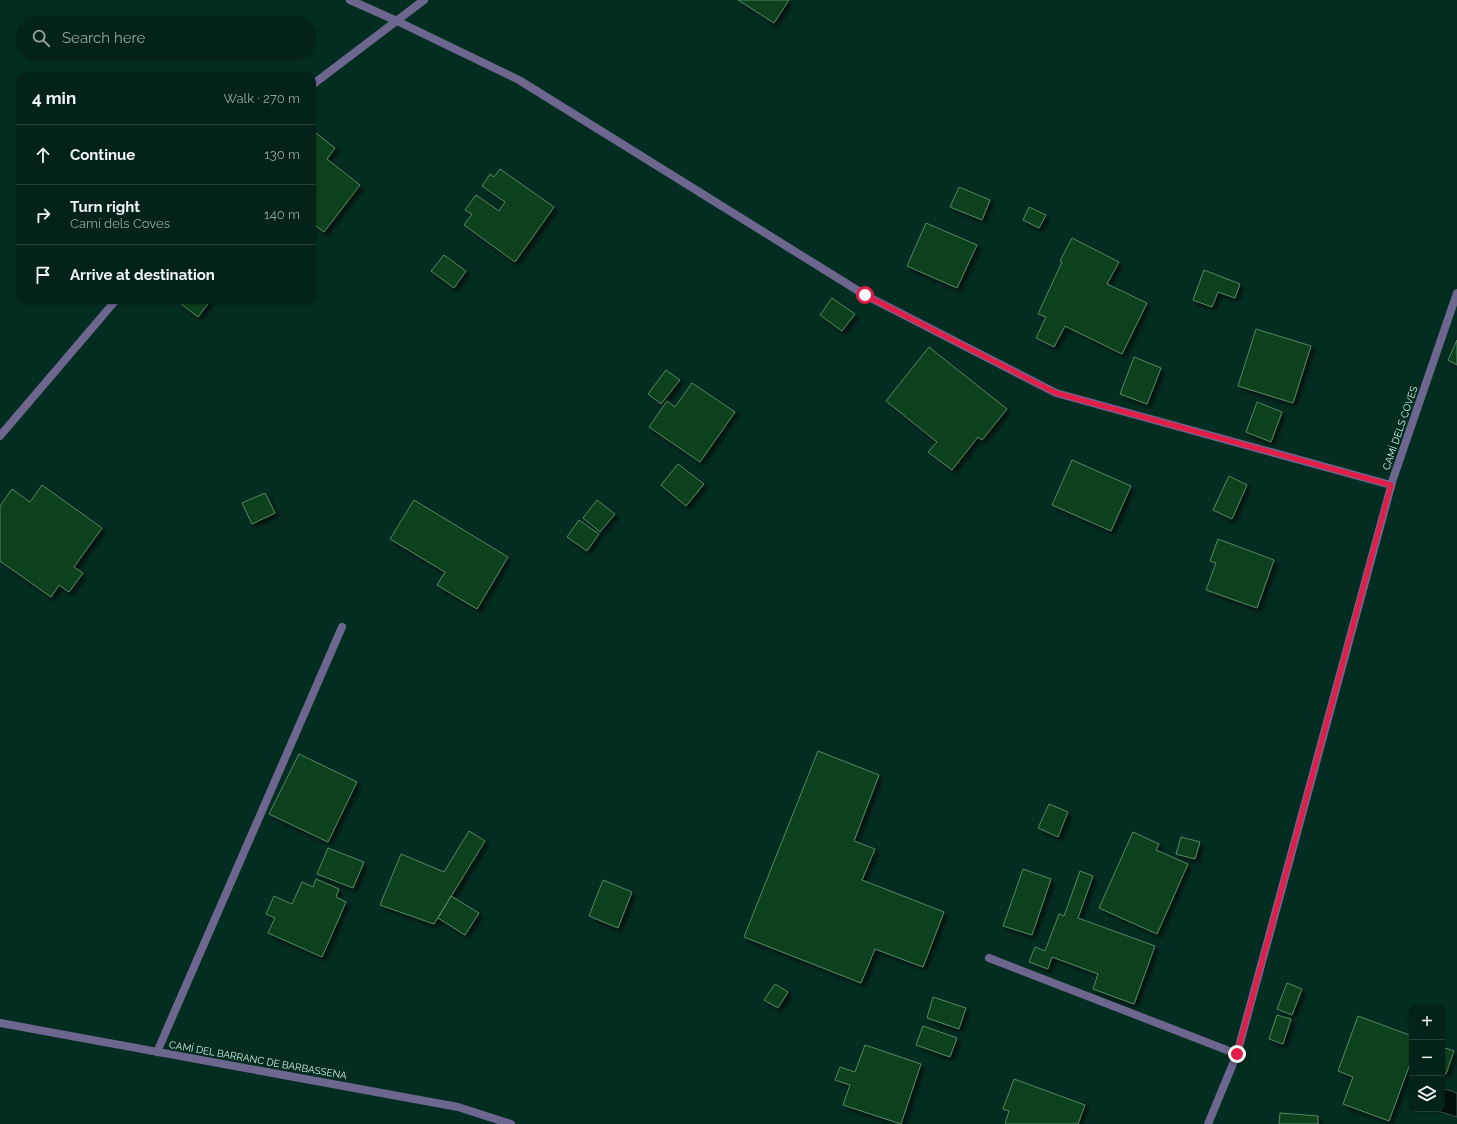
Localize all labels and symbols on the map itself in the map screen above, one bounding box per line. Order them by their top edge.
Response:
route start [856,286,874,304]
street label: CAMÍ DELS COVES [1380,385,1420,471]
street label: CAMÍ DEL BARRANC DE BARBASSENA [168,1039,348,1081]
route end [1228,1045,1246,1063]

